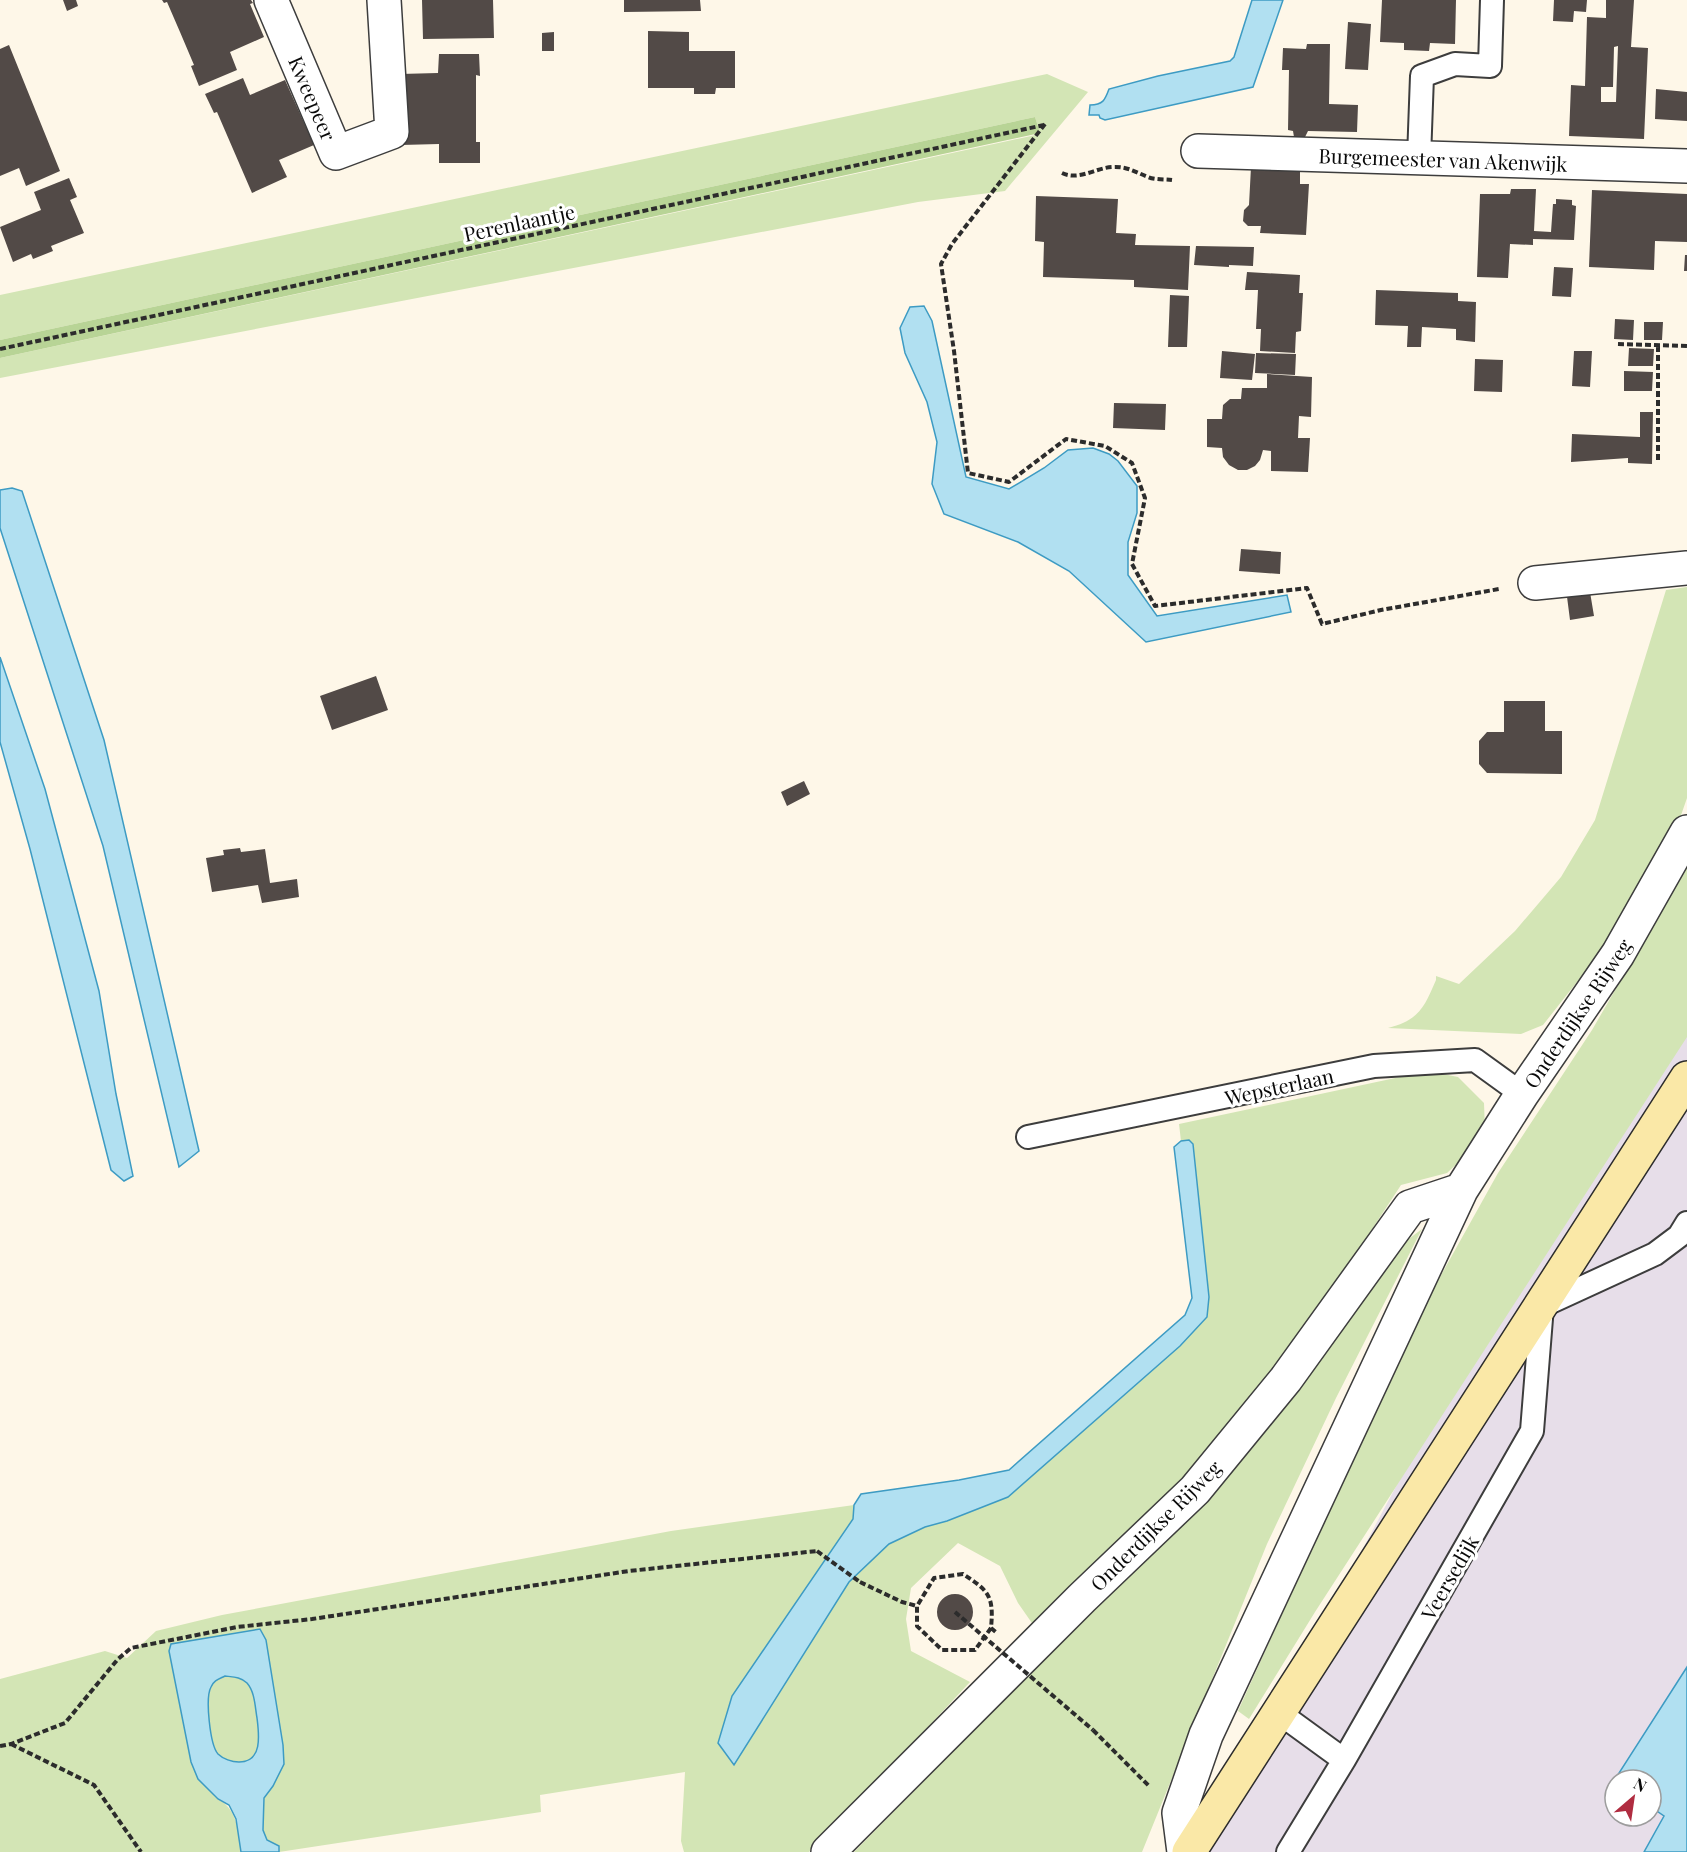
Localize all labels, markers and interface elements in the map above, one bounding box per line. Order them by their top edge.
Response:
street label: Kweepeer [283,52,343,144]
street label: Burgemeester van Akenwijk [1318,141,1568,177]
street label: Perenlaantje [461,197,577,247]
street label: Onderdijkse Rijweg [1517,933,1637,1093]
street label: Wepsterlaan [1221,1061,1336,1111]
street label: Onderdijkse Rijweg [1084,1453,1227,1596]
street label: Veersedijk [1413,1530,1484,1625]
north arrow [1603,1768,1663,1828]
text: N [1630,1772,1651,1797]

